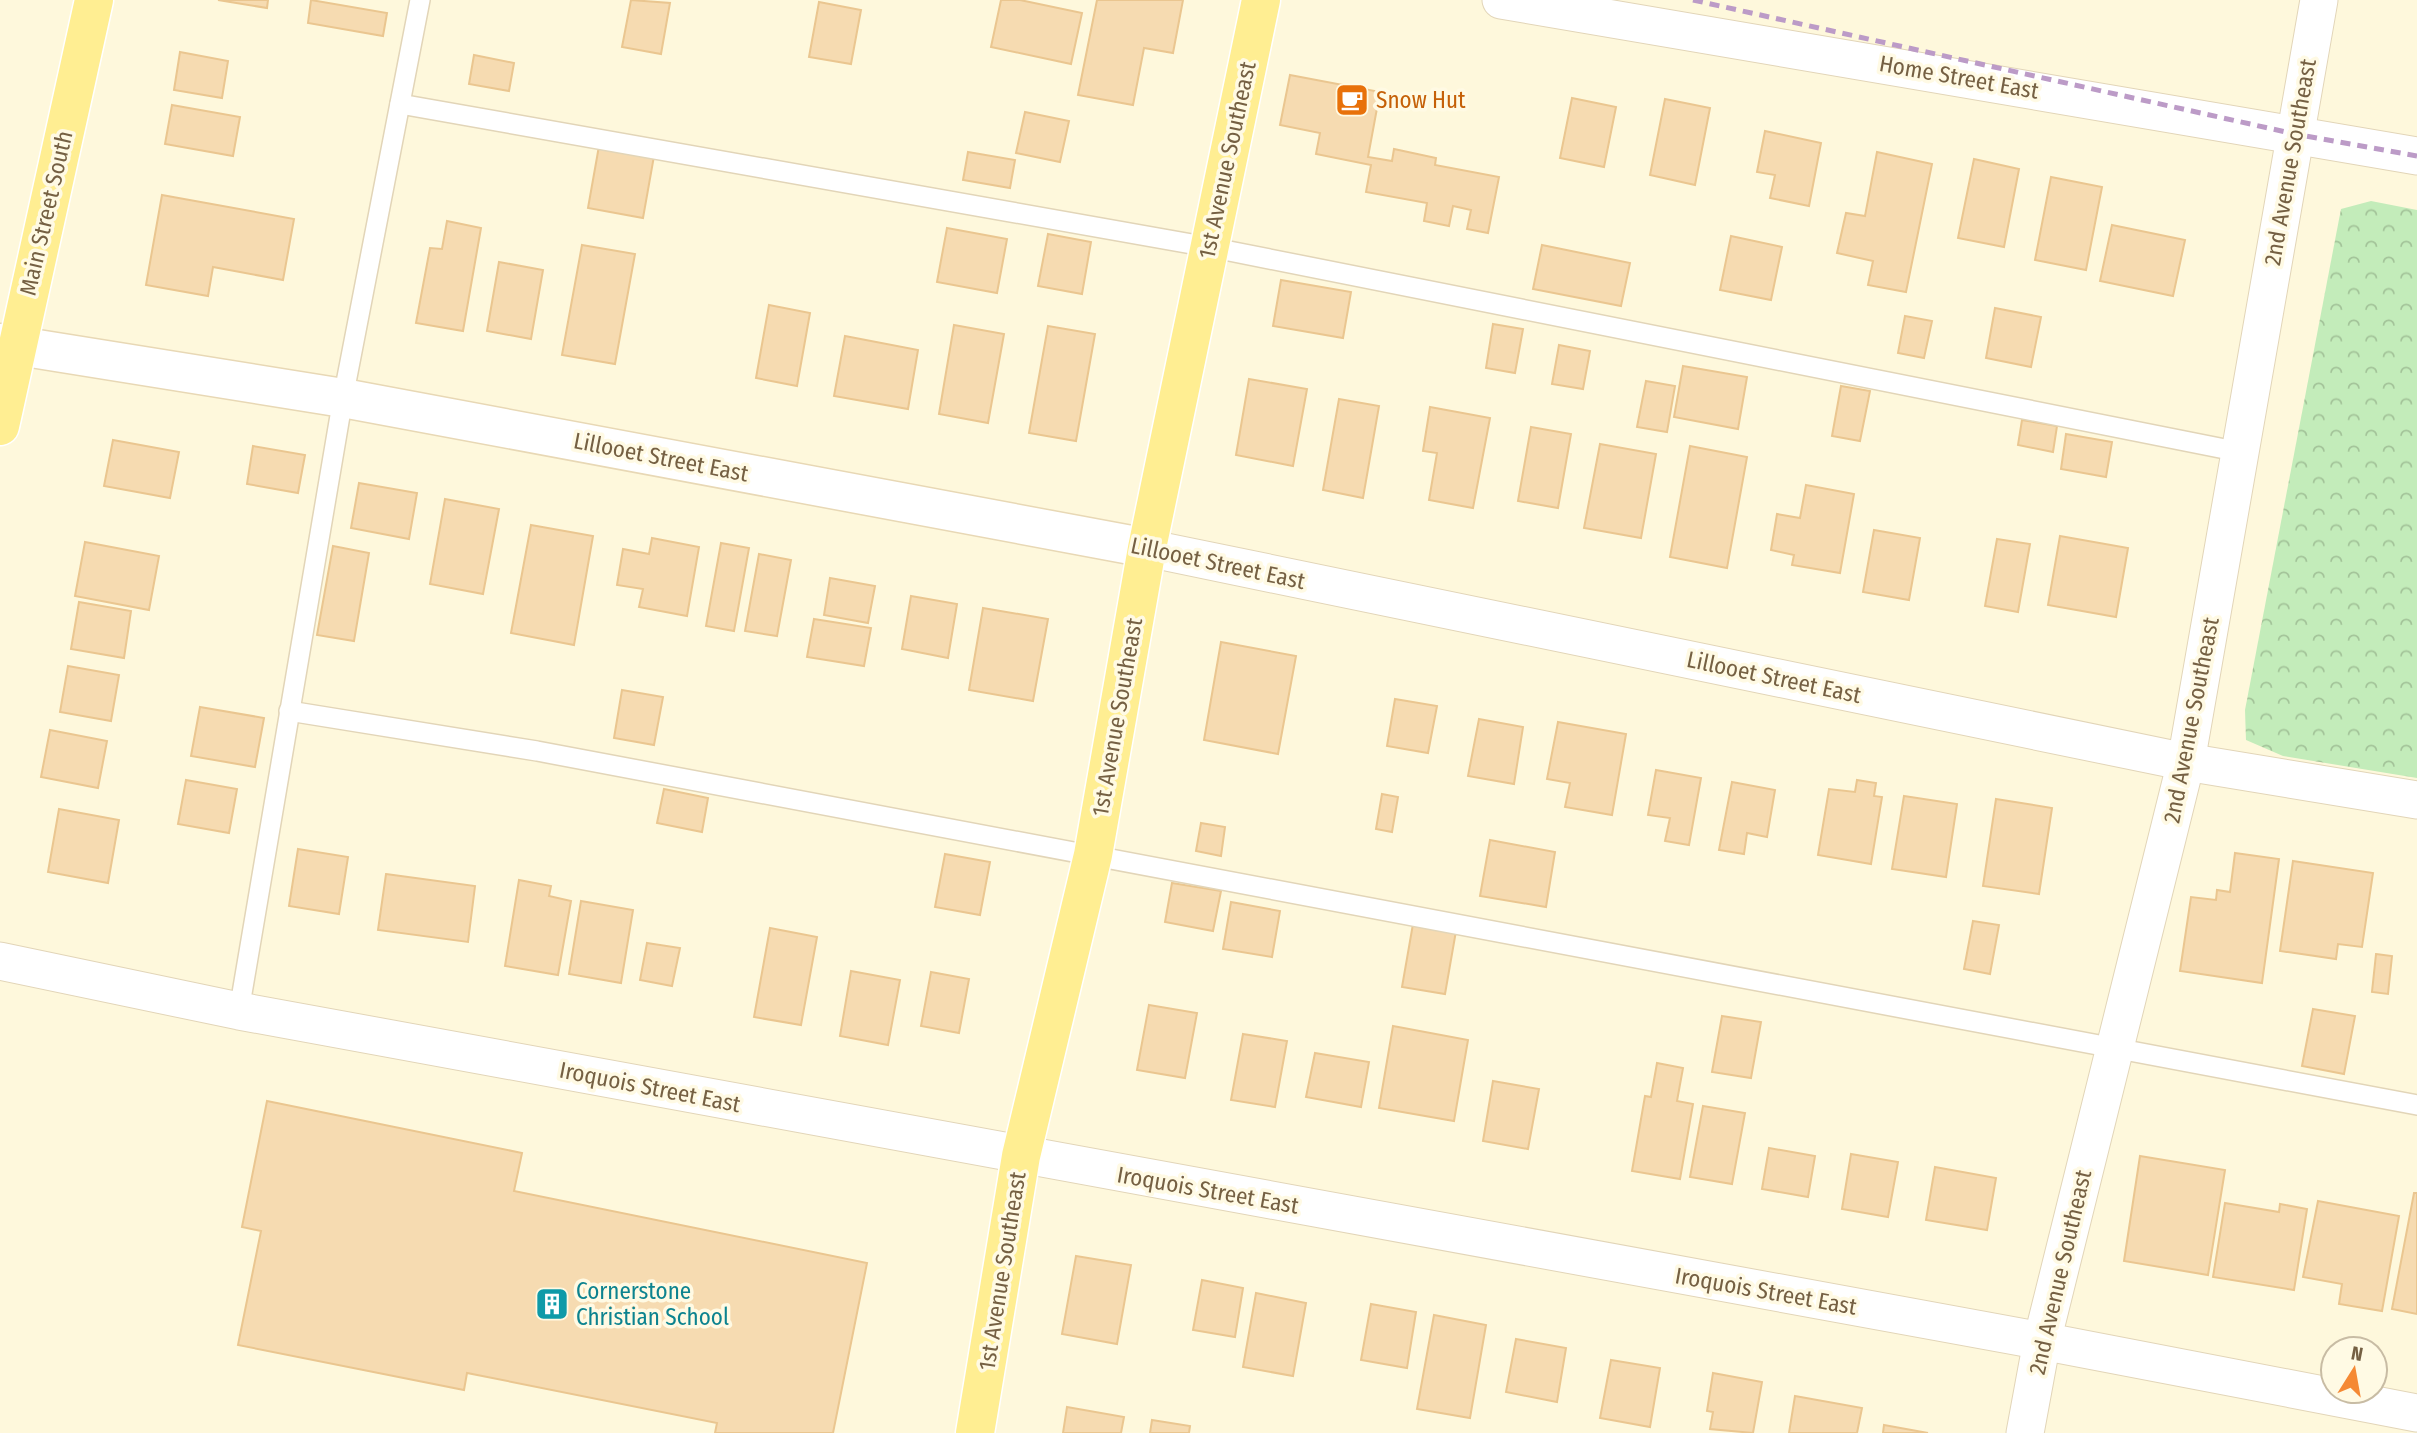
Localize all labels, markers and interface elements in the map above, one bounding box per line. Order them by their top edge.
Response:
street label: Home Street East [1877,49,2041,105]
street label: 2nd Avenue Southeast [2258,56,2322,267]
street label: 1st Avenue Southeast [1192,58,1262,261]
cafe icon: Snow Hut [1333,81,1371,119]
place label: Snow Hut [1376,86,1466,114]
street label: Main Street South [13,128,79,298]
street label: Lillooet Street East [571,426,751,488]
street label: Lillooet Street East [1128,531,1308,595]
street label: 2nd Avenue Southeast [2157,614,2225,825]
street label: 1st Avenue Southeast [1086,615,1148,818]
street label: Lillooet Street East [1684,645,1864,709]
street label: Iroquois Street East [557,1056,743,1118]
street label: Iroquois Street East [1115,1160,1301,1220]
street label: 2nd Avenue Southeast [2023,1166,2097,1377]
street label: 1st Avenue Southeast [972,1169,1032,1372]
street label: Iroquois Street East [1673,1261,1859,1321]
place label: Cornerstone Christian School [576,1277,729,1331]
building icon: Cornerstone Christian School [533,1285,571,1323]
north arrow [2319,1335,2389,1405]
text: N [2349,1341,2365,1366]

